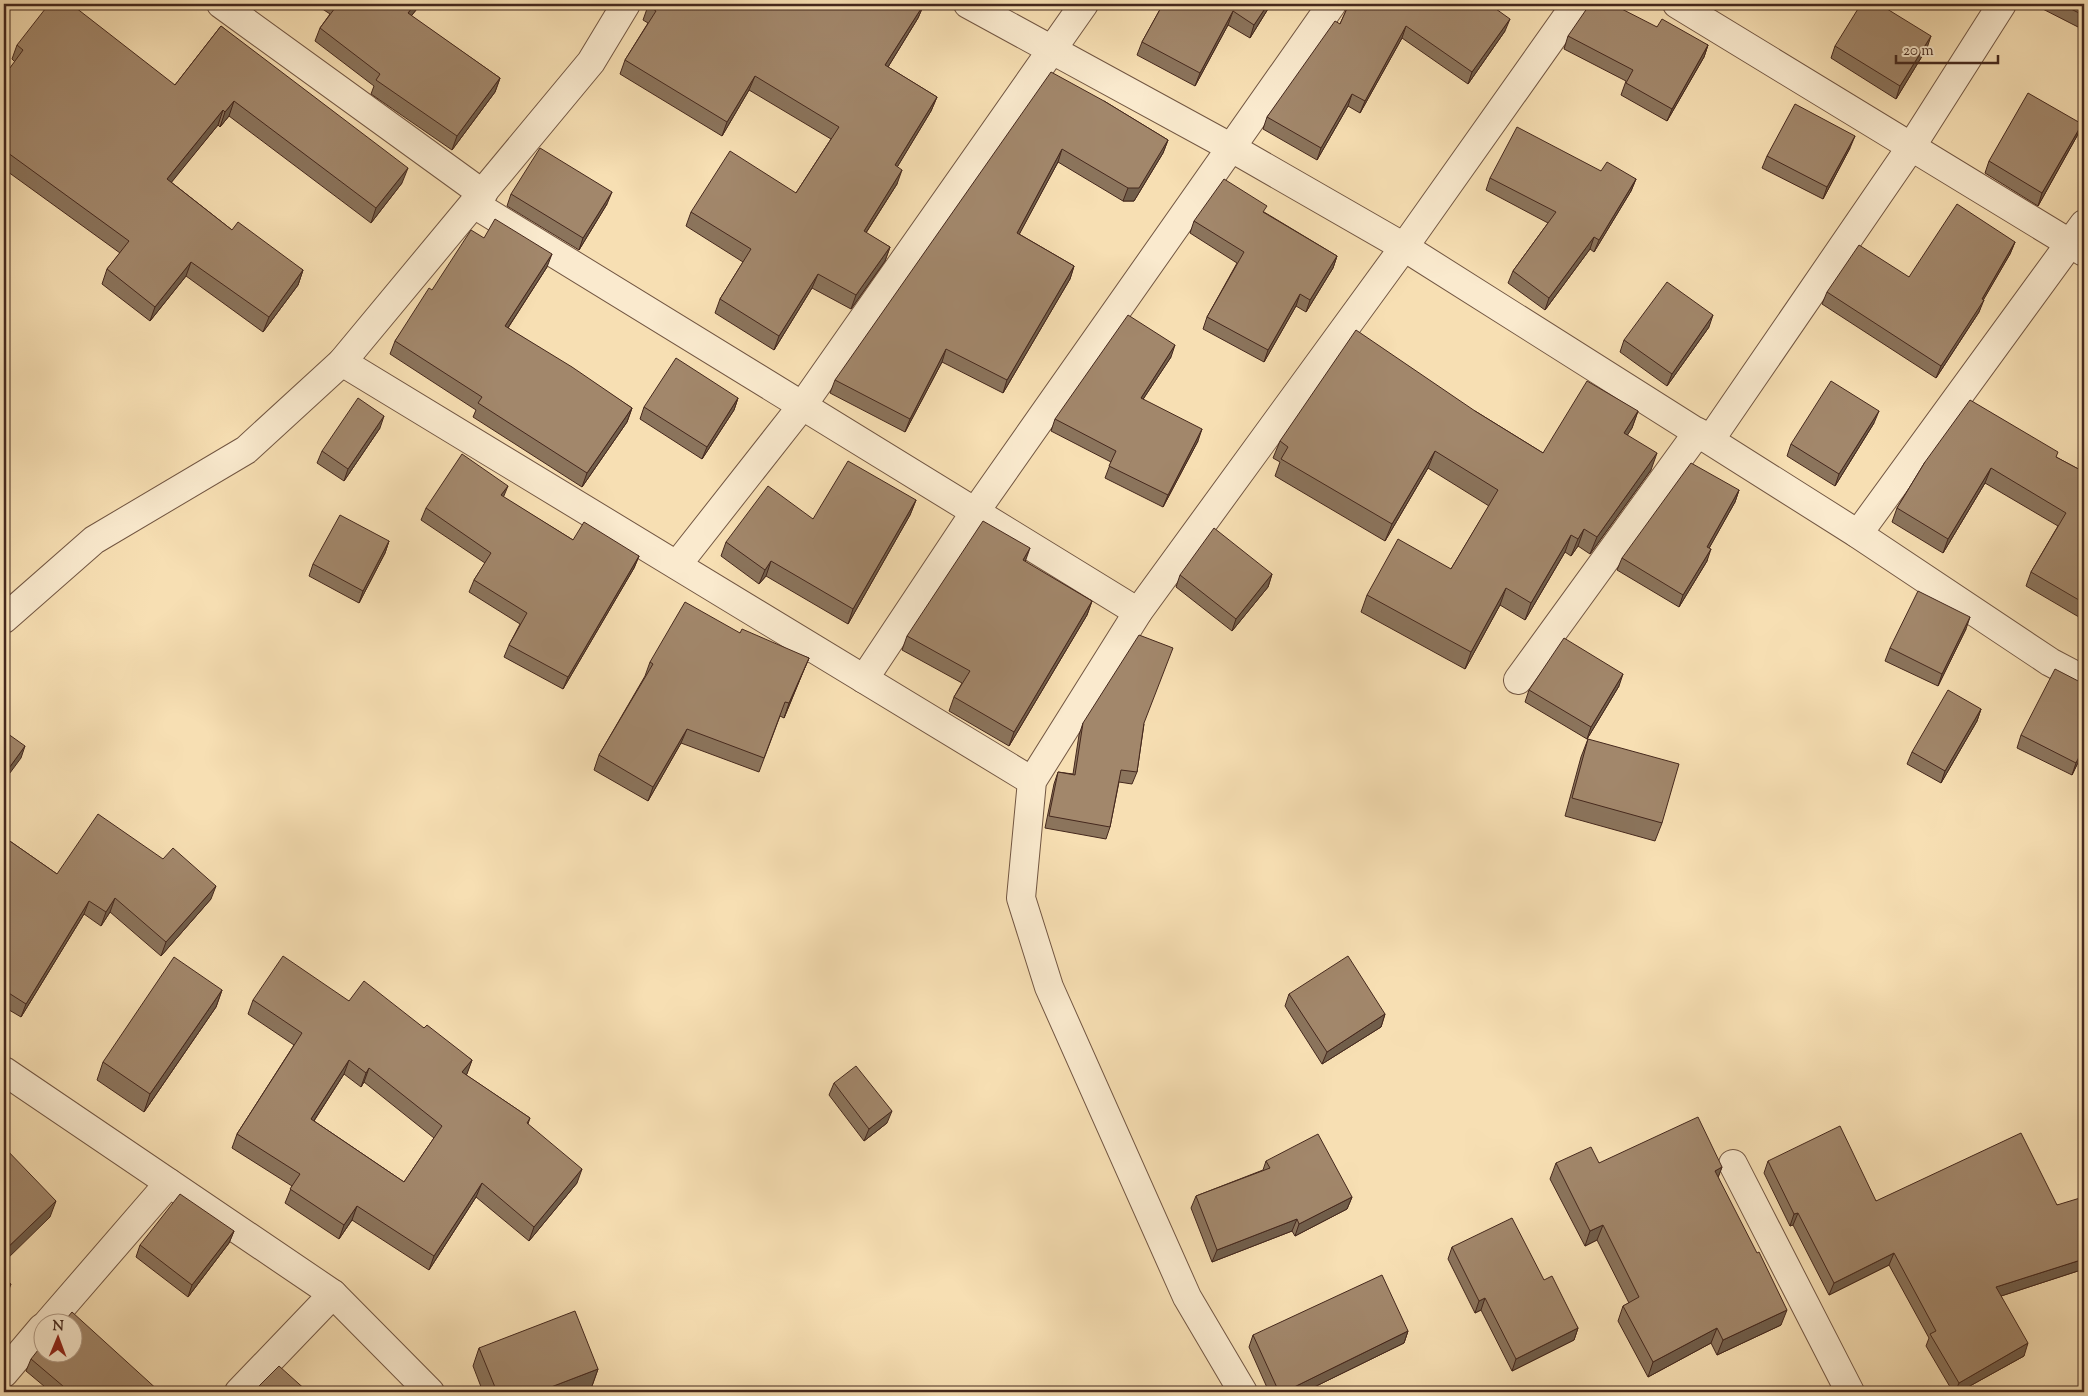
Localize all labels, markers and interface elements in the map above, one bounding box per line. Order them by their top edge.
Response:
scale bar [1896,32,1998,64]
text: 20 m [1903,41,1934,62]
north arrow [32,1314,82,1364]
text: N [52,1317,64,1337]

